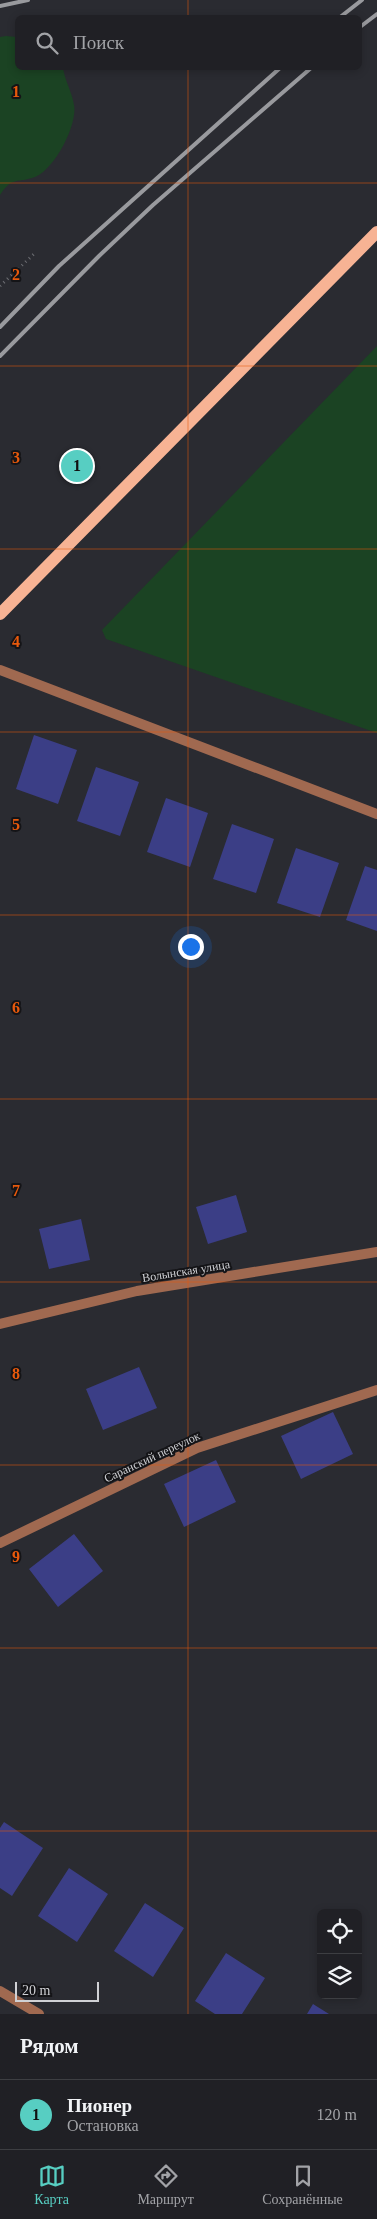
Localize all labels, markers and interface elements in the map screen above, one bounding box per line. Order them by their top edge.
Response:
search box [15,15,362,70]
icon: search [33,29,61,57]
text: Поиск [73,32,124,53]
text: 1 [12,83,20,100]
text: 2 [12,266,20,283]
pin: 1 [61,447,93,485]
text: 3 [12,449,20,466]
text: 4 [12,633,20,650]
text: 5 [12,816,20,833]
your location [178,934,204,960]
text: 6 [12,999,20,1016]
text: 7 [12,1182,20,1199]
street label: Волынская улица [141,1257,232,1285]
text: 8 [12,1365,20,1382]
street label: Саранский переулок [102,1429,202,1485]
text: 9 [12,1548,20,1565]
map controls [317,1909,362,1999]
button: locate [317,1909,362,1954]
button: layers [317,1954,362,1999]
scale bar [15,1979,99,2002]
text: 20 m [22,1983,50,1998]
text: Рядом [20,2034,79,2058]
text: Пионер [67,2095,132,2116]
text: 1 [32,2106,40,2123]
text: 120 m [317,2106,357,2123]
text: Остановка [67,2117,139,2134]
tab: Карта [34,2162,69,2208]
tab: Маршрут [137,2162,194,2208]
tab: Сохранённые [262,2162,343,2208]

